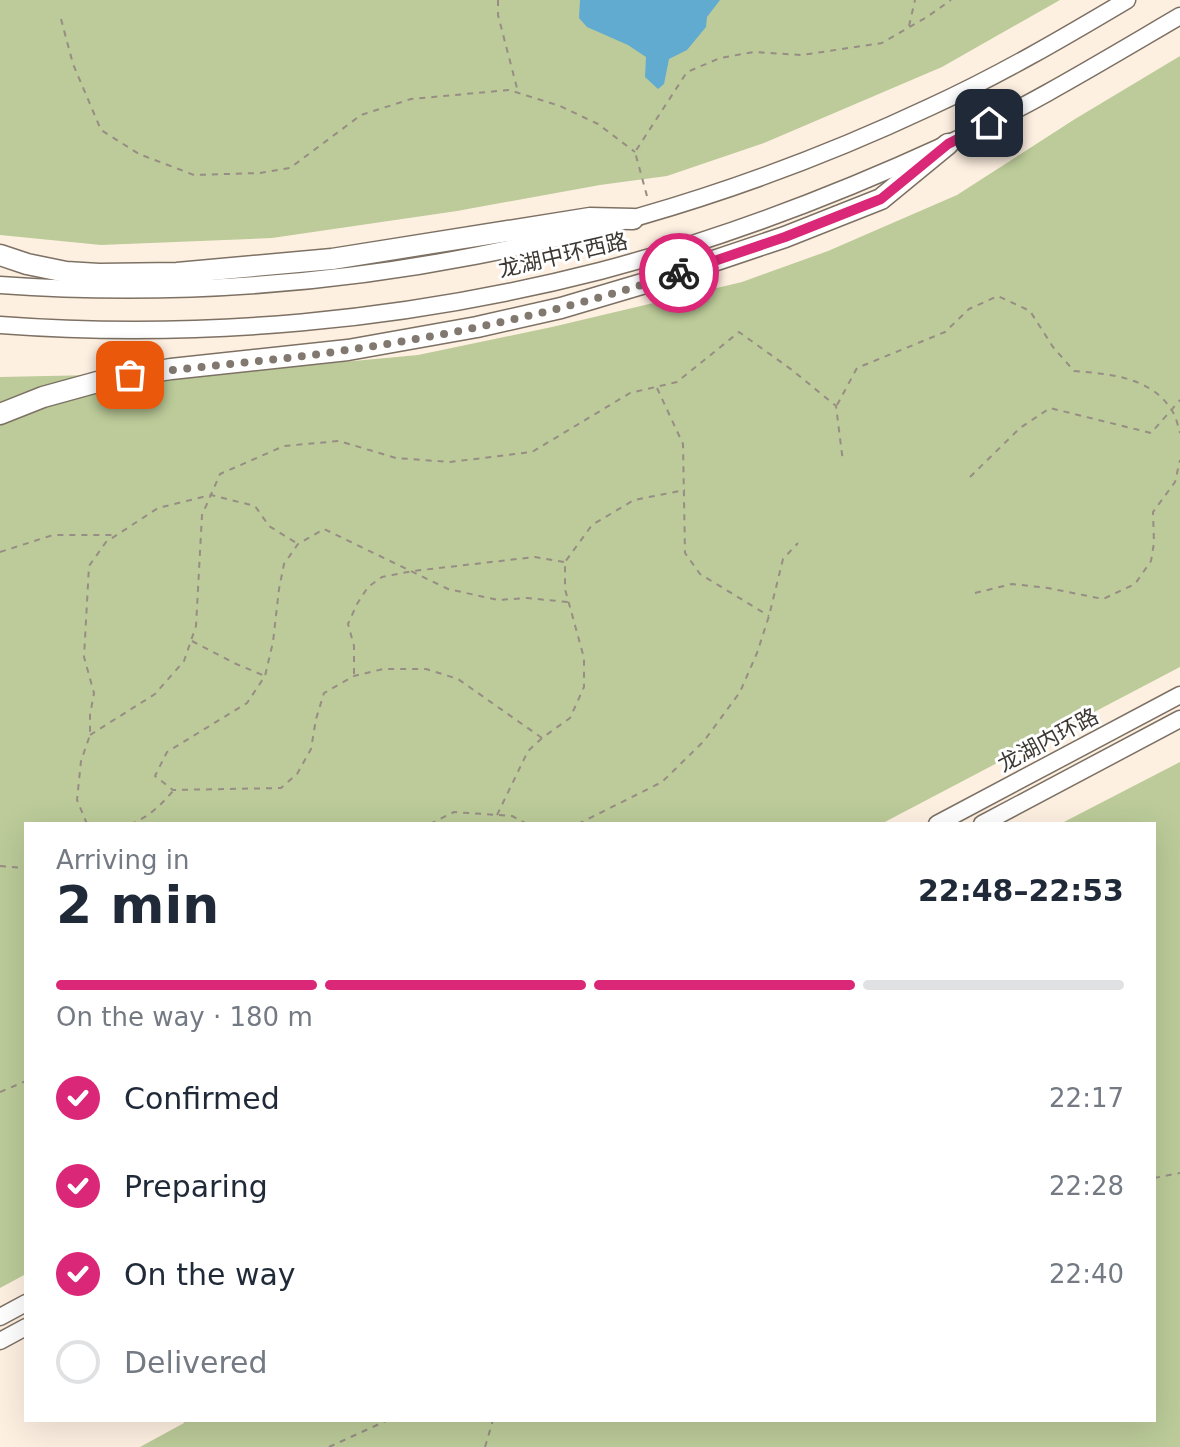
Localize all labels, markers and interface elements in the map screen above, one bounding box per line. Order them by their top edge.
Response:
pin [955,89,1023,157]
icon: home [967,101,1011,145]
street label: 龙湖中环西路 [496,228,630,282]
courier [639,233,719,313]
icon: bike [657,251,701,295]
pin [96,341,164,409]
icon: bag [108,353,152,397]
street label: 龙湖内环路 [994,703,1102,777]
text: Arriving in [56,845,190,875]
text: 22:48–22:53 [918,873,1124,908]
text: 2 min [56,875,219,935]
text: On the way · 180 m [56,1002,313,1032]
icon: check [56,1076,100,1120]
text: Confirmed [124,1081,280,1116]
text: 22:17 [1049,1083,1124,1113]
icon: check [56,1164,100,1208]
text: Preparing [124,1169,268,1204]
text: 22:28 [1049,1171,1124,1201]
icon: check [56,1252,100,1296]
text: On the way [124,1257,296,1292]
text: 22:40 [1049,1259,1124,1289]
text: Delivered [124,1345,268,1380]

